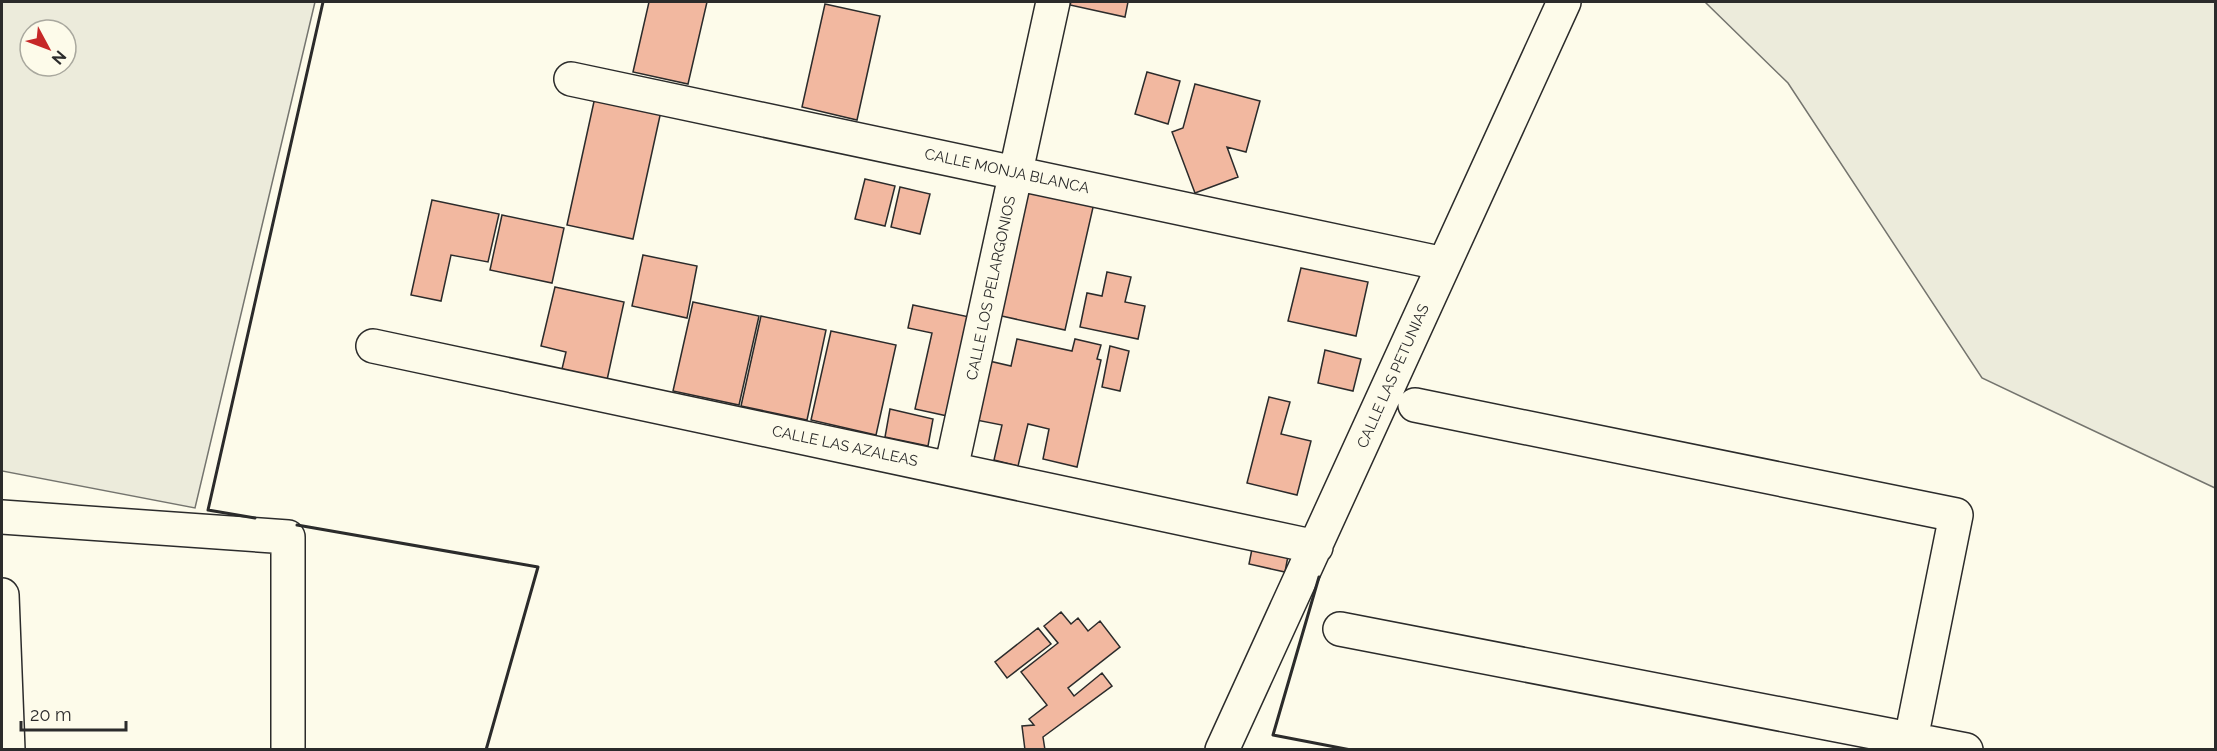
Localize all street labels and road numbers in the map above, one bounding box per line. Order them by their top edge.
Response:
street label: CALLE MONJA BLANCA [923,145,1091,197]
street label: CALLE LOS PELARGONIOS [963,194,1019,382]
street label: CALLE LAS PETUNIAS [1353,301,1433,451]
street label: CALLE LAS AZALEAS [770,422,920,470]

